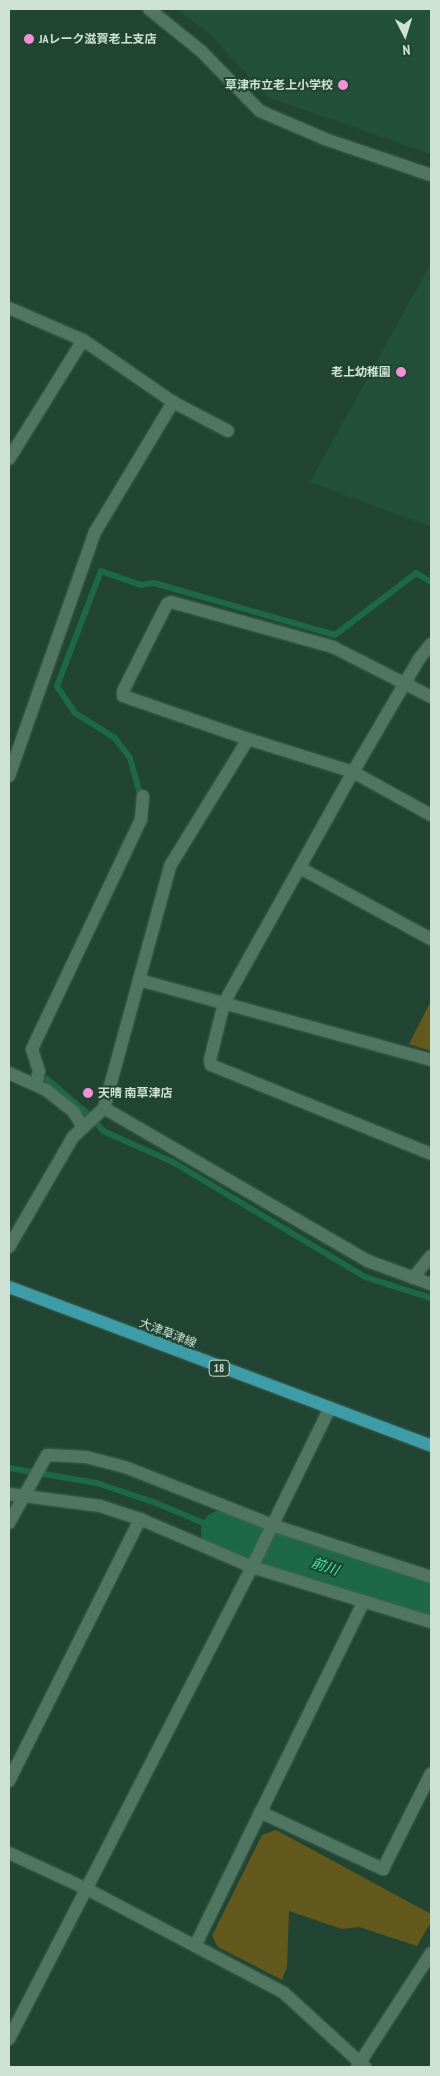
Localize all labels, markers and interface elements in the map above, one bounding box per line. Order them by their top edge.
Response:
north arrow [380,10,430,60]
place label: JAレーク滋賀老上支店 [39,32,156,46]
marker: JAレーク滋賀老上支店 [23,33,35,45]
text: N [402,41,411,59]
place label: 草津市立老上小学校 [225,78,333,92]
marker: 草津市立老上小学校 [337,79,349,91]
place label: 老上幼稚園 [331,365,391,379]
marker: 老上幼稚園 [395,366,407,378]
place label: 天晴 南草津店 [98,1086,172,1100]
marker: 天晴 南草津店 [82,1087,94,1099]
street label: 大津草津線 [137,1316,199,1350]
road number: 18 [208,1360,230,1376]
water label: 前川 [309,1553,341,1579]

